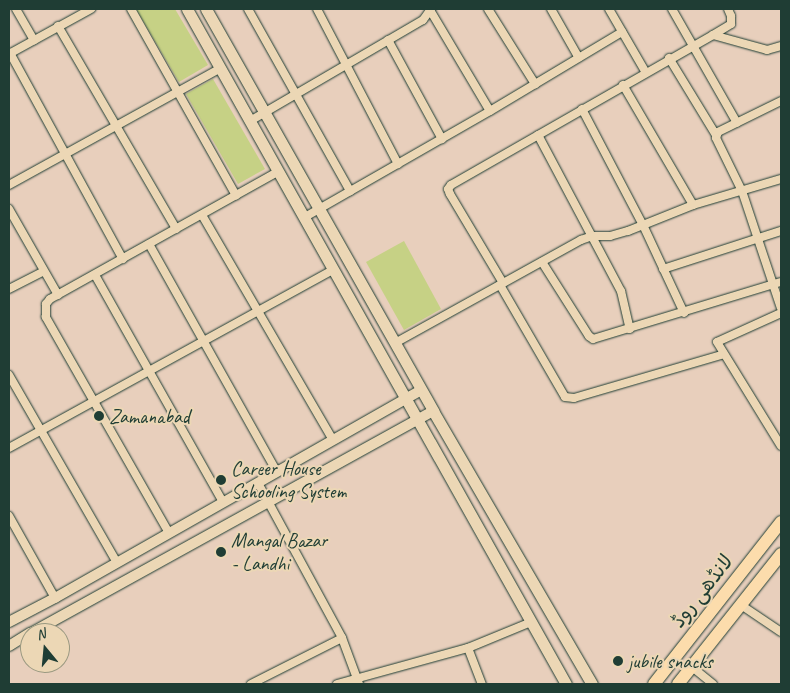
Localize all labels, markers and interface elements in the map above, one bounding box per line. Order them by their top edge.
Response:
place label: Zamanabad [109,404,189,428]
marker: Zamanabad [93,410,105,422]
place label: Career House Schooling System [231,456,346,503]
marker: Career House Schooling System [215,474,227,486]
place label: Mangal Bazar - Landhi [231,528,327,575]
marker: Mangal Bazar - Landhi [215,546,227,558]
street label: لانڈھی روڈ [666,550,738,632]
north arrow [20,623,70,673]
text: N [34,625,47,644]
place label: jubile snacks [628,649,713,673]
marker: jubile snacks [612,655,624,667]

